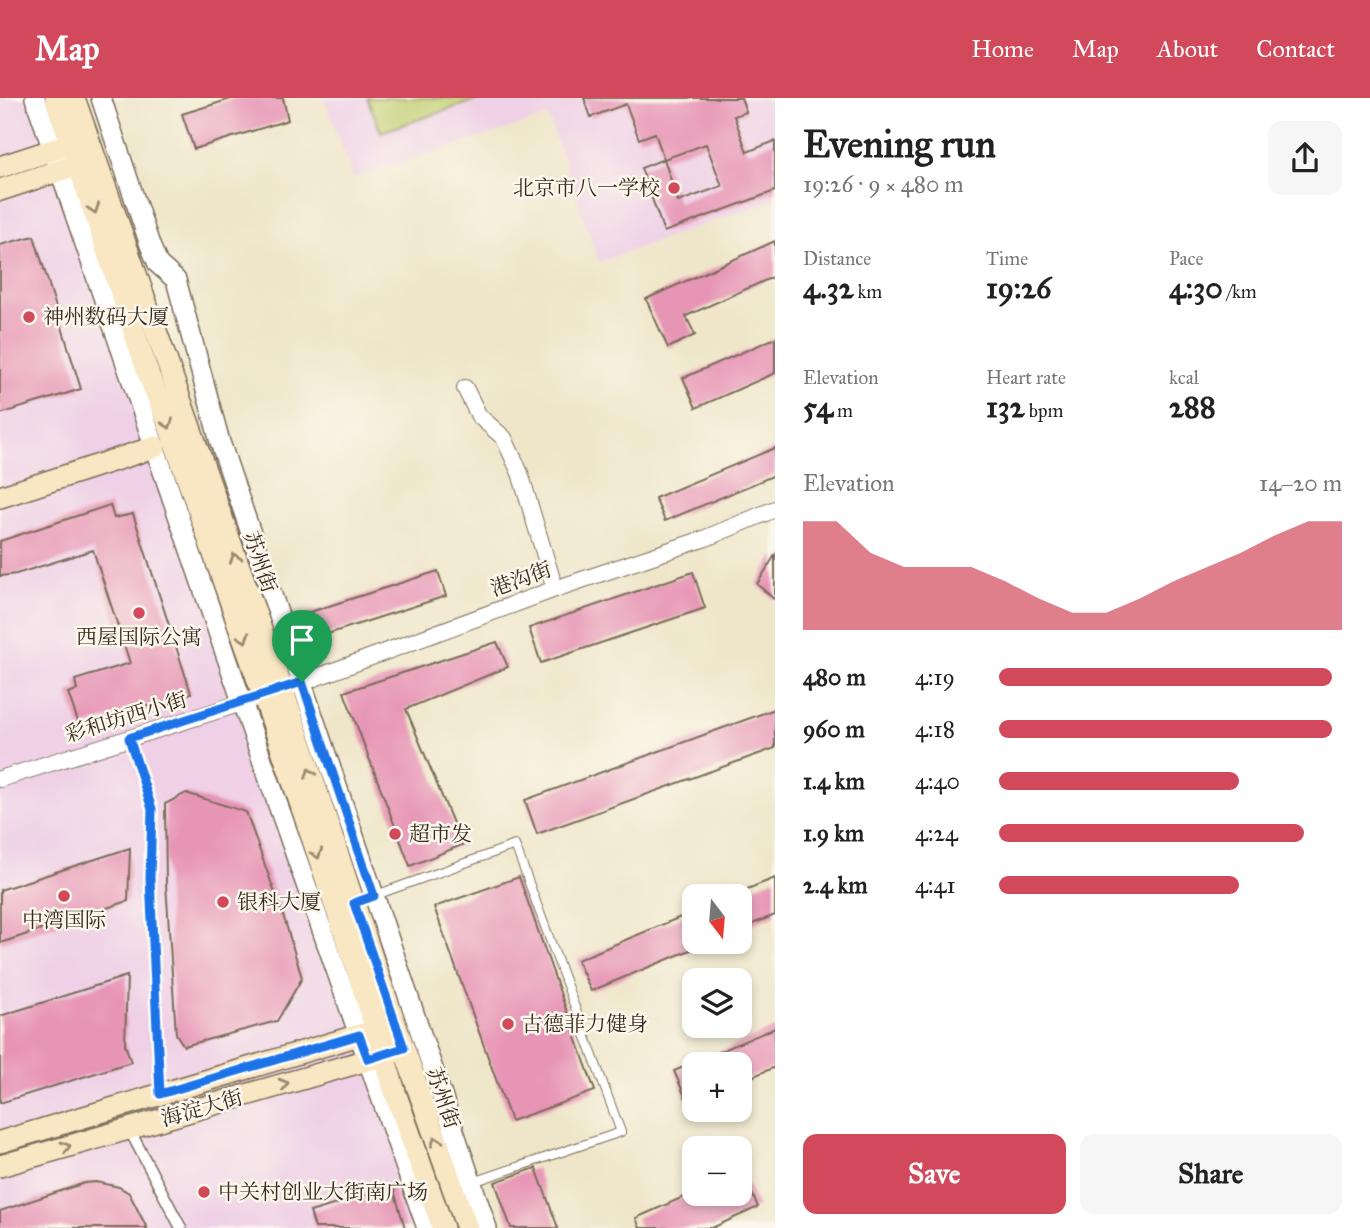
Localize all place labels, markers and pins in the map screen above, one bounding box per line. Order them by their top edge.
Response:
place label: 北京市八一学校 [513,175,660,201]
marker: 北京市八一学校 [666,180,682,196]
place label: 神州数码大厦 [43,304,169,330]
marker: 神州数码大厦 [21,309,37,325]
marker: 西屋国际公寓 [131,605,147,621]
pin [272,610,332,682]
place label: 西屋国际公寓 [76,624,202,650]
place label: 超市发 [409,821,472,847]
marker: 超市发 [387,826,403,842]
marker: 中湾国际 [56,888,72,904]
place label: 银科大厦 [237,889,321,915]
marker: 银科大厦 [215,894,231,910]
place label: 中湾国际 [22,907,106,933]
place label: 古德菲力健身 [522,1011,648,1037]
marker: 古德菲力健身 [500,1016,516,1032]
place label: 中关村创业大街南广场 [218,1179,428,1205]
marker: 中关村创业大街南广场 [196,1184,212,1200]

